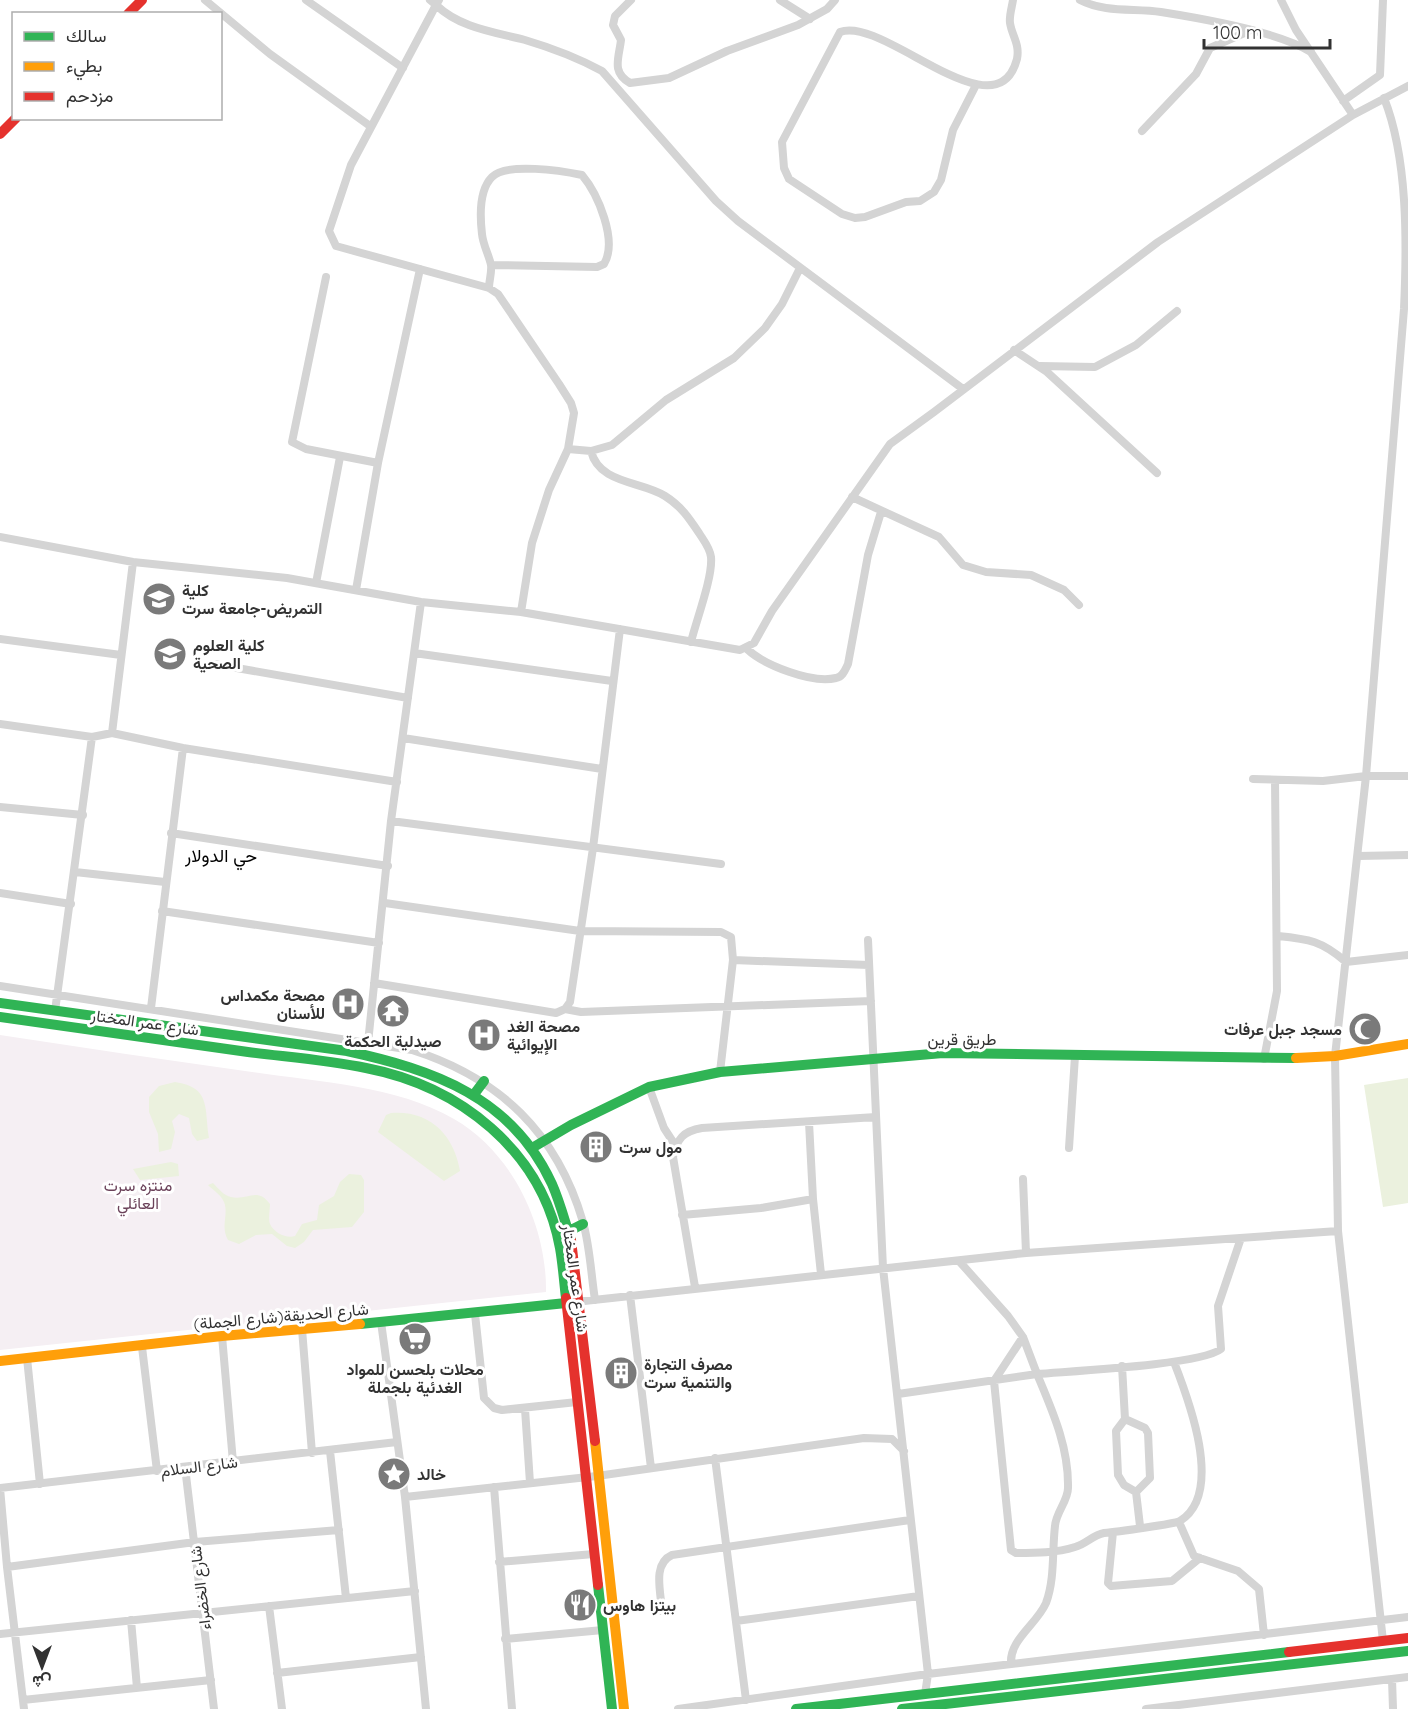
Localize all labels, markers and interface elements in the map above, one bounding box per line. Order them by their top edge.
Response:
legend [12,12,222,120]
scale bar [1204,12,1330,50]
text: 100 m [1213,21,1262,44]
text: سالك [66,24,106,47]
text: بطيء [66,54,102,81]
text: مزدحم [66,84,113,108]
place label: كلية التمريض-جامعة سرت [182,580,322,619]
school or university icon: كلية التمريض-جامعة سرت [141,581,177,617]
place label: كلية العلوم الصحية [193,635,264,673]
school or university icon: كلية العلوم الصحية [152,636,188,672]
district label: حي الدولار [184,844,257,871]
place label: مصحة مكمداس للأسنان [221,985,325,1023]
hospital icon: مصحة مكمداس للأسنان [330,986,366,1022]
temple icon: صيدلية الحكمة [375,993,411,1029]
street label: شارع عمر المختار [88,1004,200,1041]
mosque icon: مسجد جبل عرفات [1347,1011,1383,1047]
place label: مصحة الغد الإيوائية [507,1016,580,1055]
hospital icon: مصحة الغد الإيوائية [466,1017,502,1053]
place label: مسجد جبل عرفات [1224,1019,1342,1040]
street label: طريق قرين [928,1029,996,1050]
place label: صيدلية الحكمة [344,1031,442,1051]
building icon: مول سرت [578,1129,614,1165]
place label: مول سرت [619,1137,682,1158]
park label: منتزه سرت العائلي [104,1175,172,1217]
street label: شارع عمر المختار [556,1222,593,1334]
street label: شارع الحديقة(شارع الجملة) [193,1298,370,1336]
supermarket icon: محلات بلحسن للمواد الغدئية بلجملة [397,1321,433,1357]
place label: مصرف التجارة والتنمية سرت [644,1354,733,1393]
building icon: مصرف التجارة والتنمية سرت [603,1355,639,1391]
place label: محلات بلحسن للمواد الغدئية بلجملة [346,1359,484,1397]
street label: شارع السلام [159,1451,239,1483]
place icon: خالد [376,1456,412,1492]
place label: خالد [417,1464,446,1484]
street label: شارع الخضراء [185,1544,217,1631]
restaurant icon: بيتزا هاوس [562,1587,598,1623]
place label: بيتزا هاوس [603,1595,676,1616]
north arrow [12,1637,72,1697]
text: ش [32,1672,52,1692]

